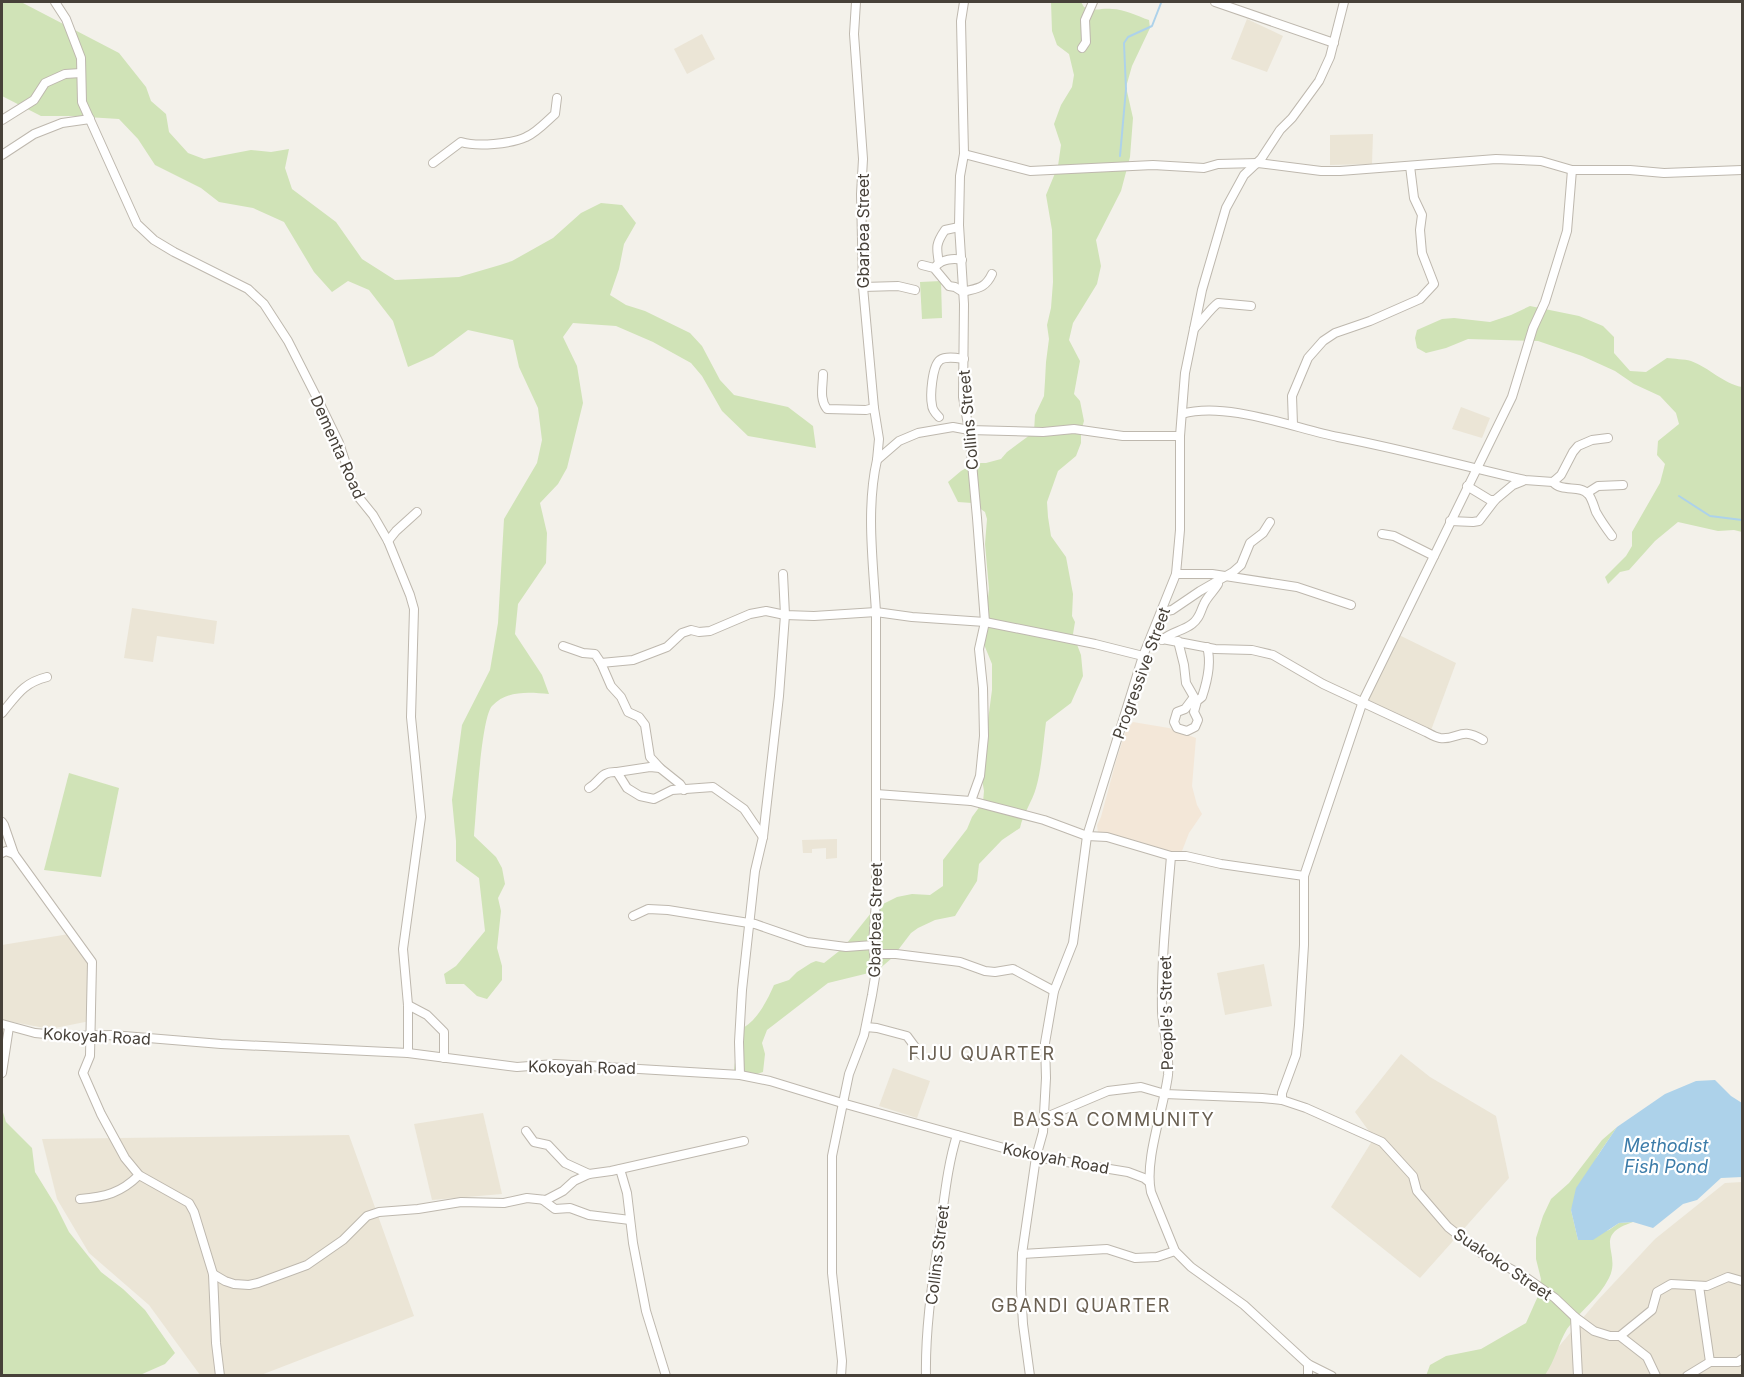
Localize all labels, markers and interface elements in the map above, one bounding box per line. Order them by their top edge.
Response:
street label: Gbarbea Street [853,173,873,289]
street label: Collins Street [954,369,982,471]
street label: Dementa Road [306,392,370,502]
street label: Progressive Street [1108,604,1174,742]
street label: Gbarbea Street [864,862,886,978]
street label: People's Street [1155,955,1177,1071]
street label: Kokoyah Road [43,1023,151,1049]
district label: FIJU QUARTER [908,1043,1056,1064]
street label: Kokoyah Road [528,1056,636,1078]
district label: BASSA COMMUNITY [1013,1109,1215,1130]
water label: Methodist Fish Pond [1624,1135,1709,1177]
street label: Kokoyah Road [1001,1138,1111,1178]
street label: Collins Street [921,1204,953,1306]
street label: Suakoko Street [1450,1224,1556,1304]
district label: GBANDI QUARTER [991,1295,1171,1316]

